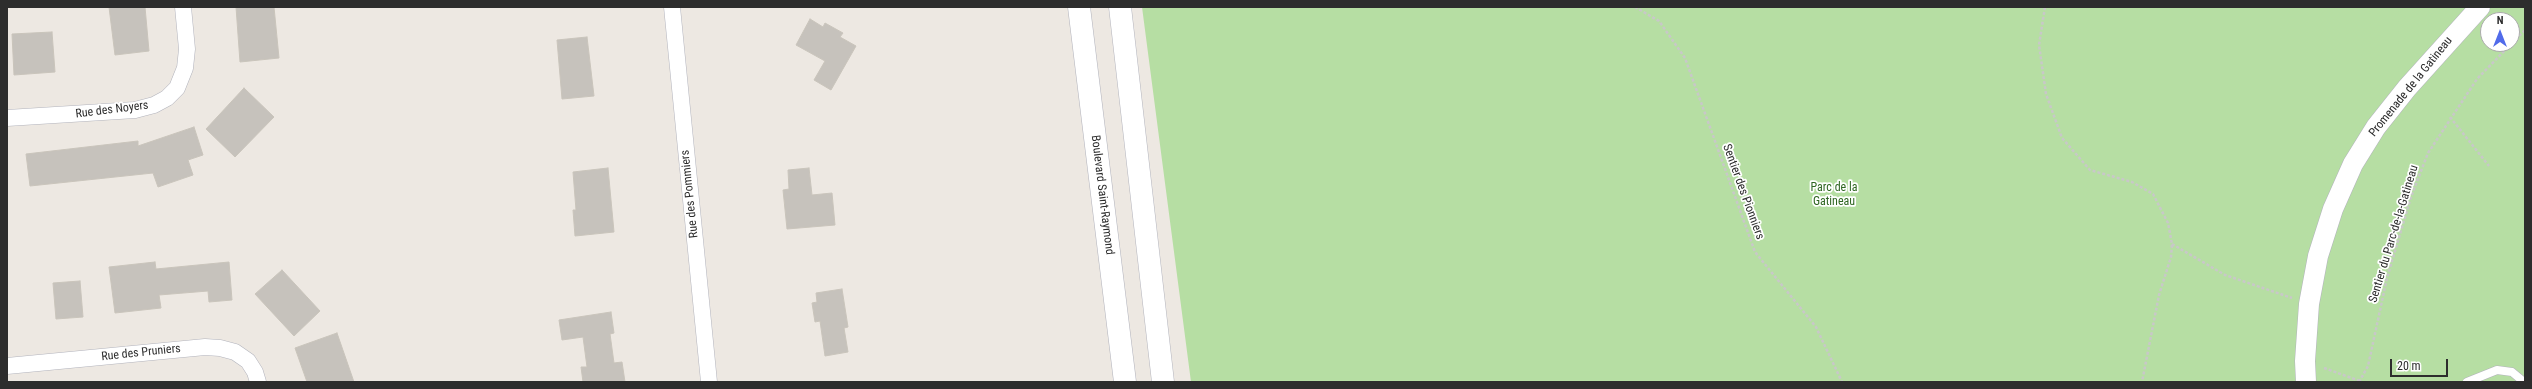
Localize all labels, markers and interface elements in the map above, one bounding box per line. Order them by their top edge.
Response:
north arrow [2480,12,2520,52]
text: N [2497,14,2503,27]
street label: Promenade de la Gatineau [2366,34,2456,140]
street label: Rue des Noyers [75,98,149,122]
street label: Boulevard Saint-Raymond [1088,134,1116,256]
street label: Sentier des Pionniers [1719,142,1767,242]
street label: Rue des Pommiers [678,149,702,239]
street label: Sentier du Parc-de-la-Gatineau [2366,163,2422,305]
park label: Parc de la Gatineau [1810,181,1858,209]
street label: Rue des Pruniers [101,342,181,364]
scale bar [2392,351,2450,377]
text: 20 m [2397,359,2421,373]

